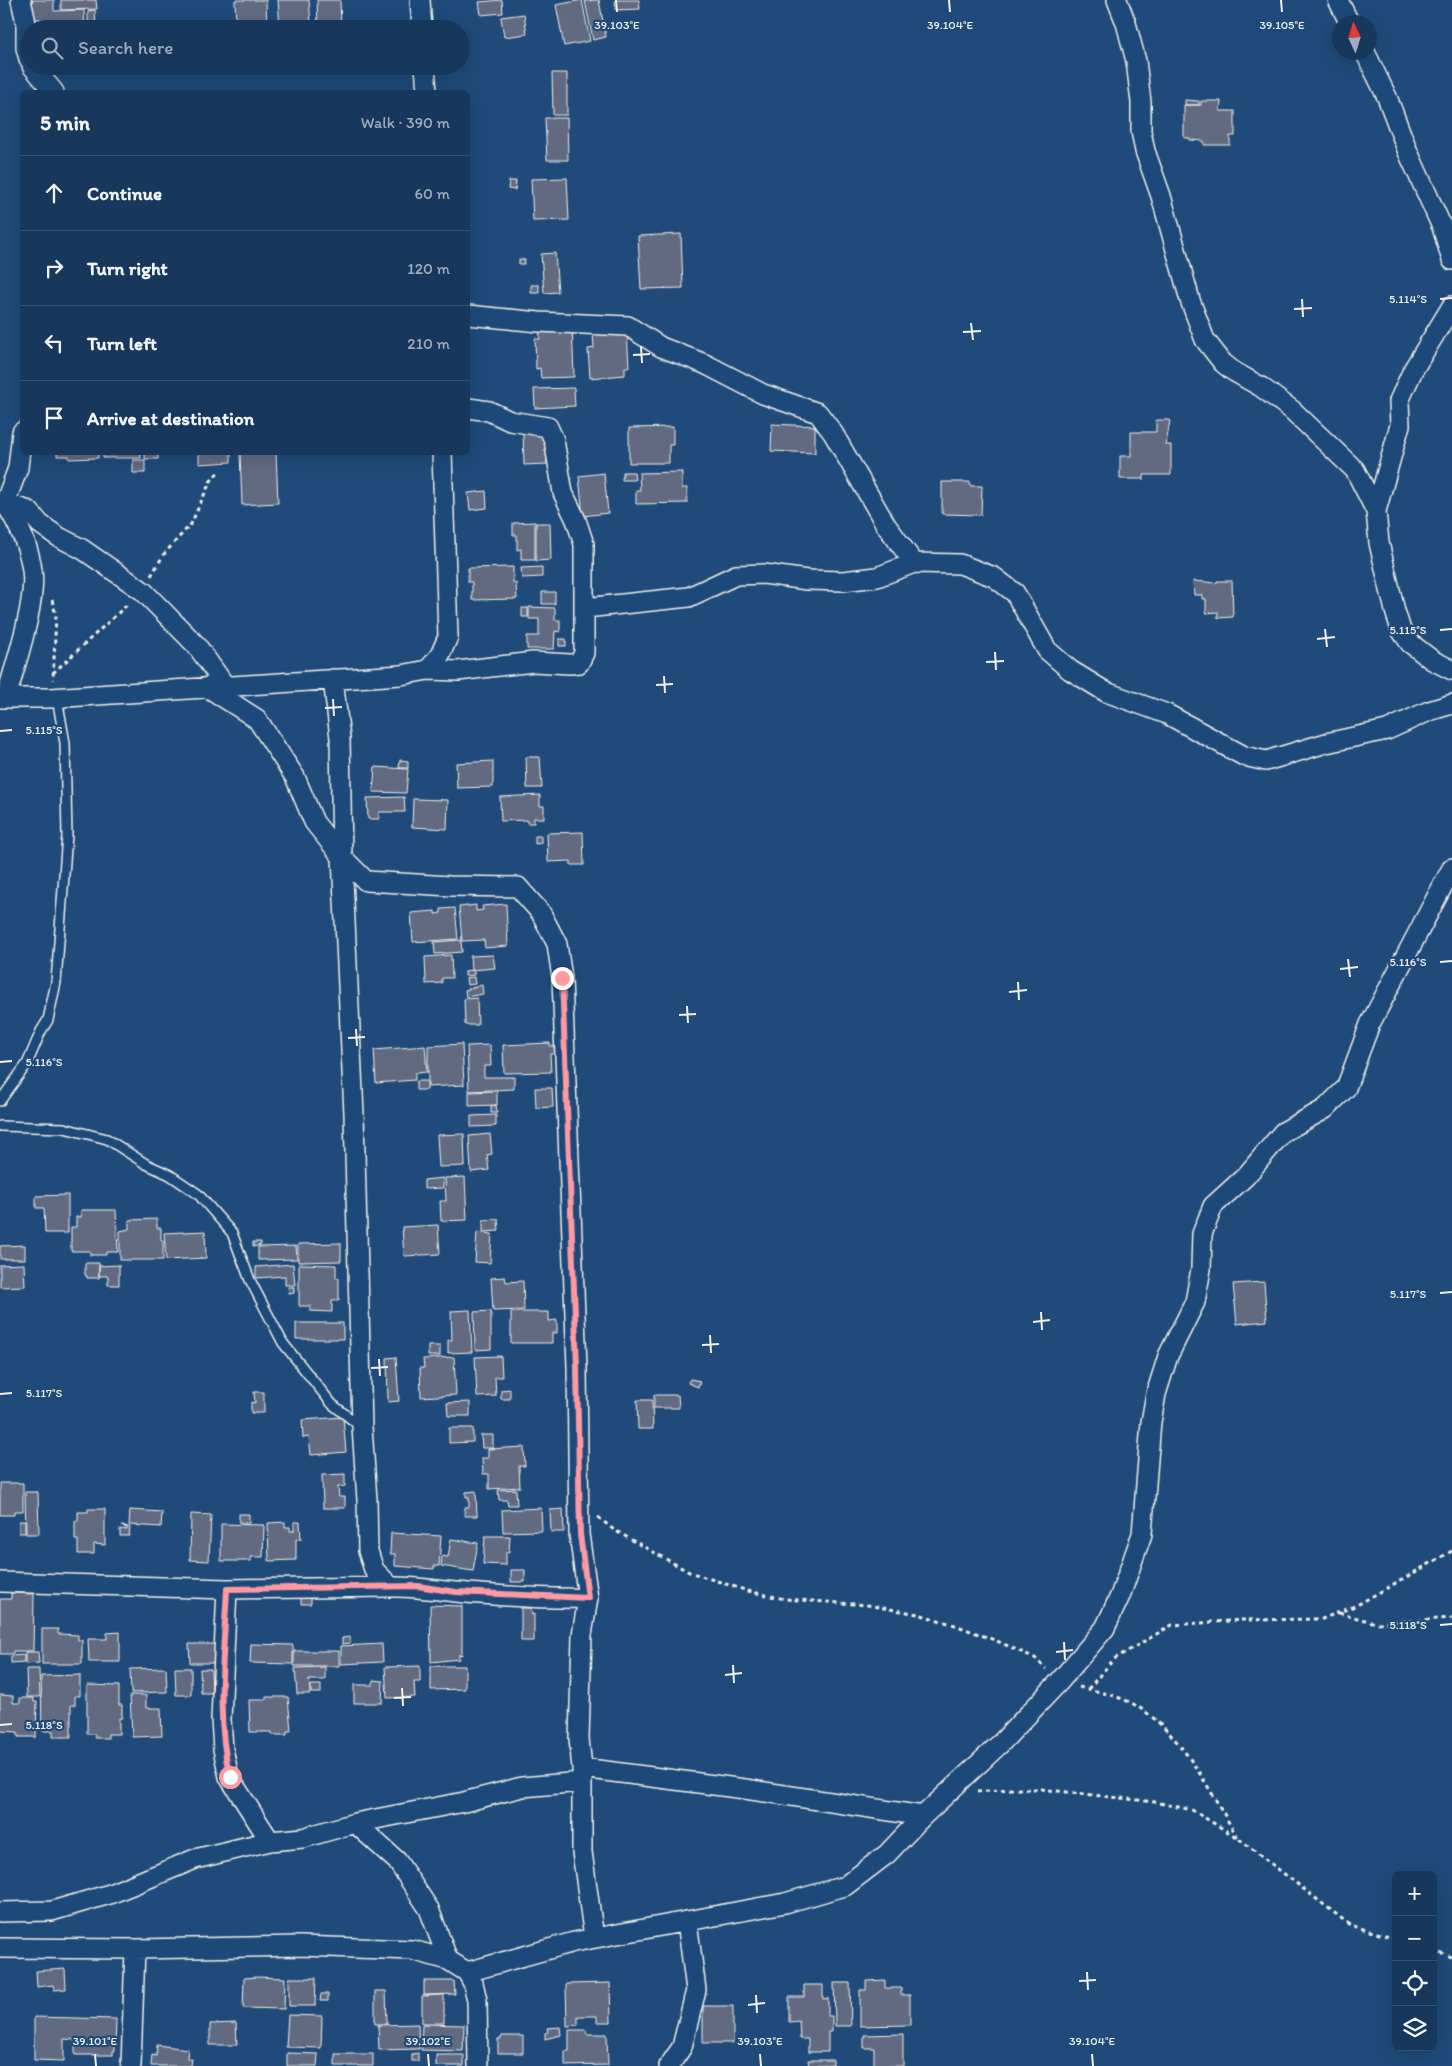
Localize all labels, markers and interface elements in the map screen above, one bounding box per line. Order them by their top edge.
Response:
north arrow [1332,15,1377,60]
text: 39.103°E [594,18,640,32]
text: 39.104°E [927,18,973,32]
text: 39.105°E [1259,18,1305,32]
search box [20,20,470,75]
icon: search [38,34,66,62]
text: Search here [78,36,173,59]
text: 5 min [40,110,90,135]
text: Walk · 390 m [361,113,450,132]
icon: ahead [40,179,68,207]
text: Continue [87,182,162,205]
text: 60 m [415,184,450,203]
icon: right [40,254,68,282]
text: Turn right [87,257,168,280]
text: 120 m [407,259,450,278]
text: 5.114°S [1389,292,1427,306]
icon: left [40,329,68,357]
text: Turn left [87,332,157,355]
text: 210 m [407,334,450,353]
icon: arrive [40,404,68,432]
text: Arrive at destination [87,407,254,430]
text: 5.115°S [1390,623,1427,637]
text: 5.115°S [26,723,63,737]
text: 5.116°S [1389,955,1427,969]
route end [551,967,574,990]
text: 5.116°S [25,1055,63,1069]
text: 5.117°S [1390,1287,1427,1301]
text: 5.117°S [26,1386,63,1400]
text: 5.118°S [1389,1618,1427,1632]
text: 5.118°S [25,1718,63,1732]
route start [219,1766,242,1789]
map controls [1392,1871,1437,2051]
button: + [1392,1871,1437,1916]
button: − [1392,1916,1437,1961]
button: locate [1392,1961,1437,2006]
button: layers [1392,2006,1437,2051]
text: 39.101°E [73,2034,118,2048]
text: 39.102°E [405,2034,451,2048]
text: 39.103°E [737,2034,783,2048]
text: 39.104°E [1069,2034,1115,2048]

